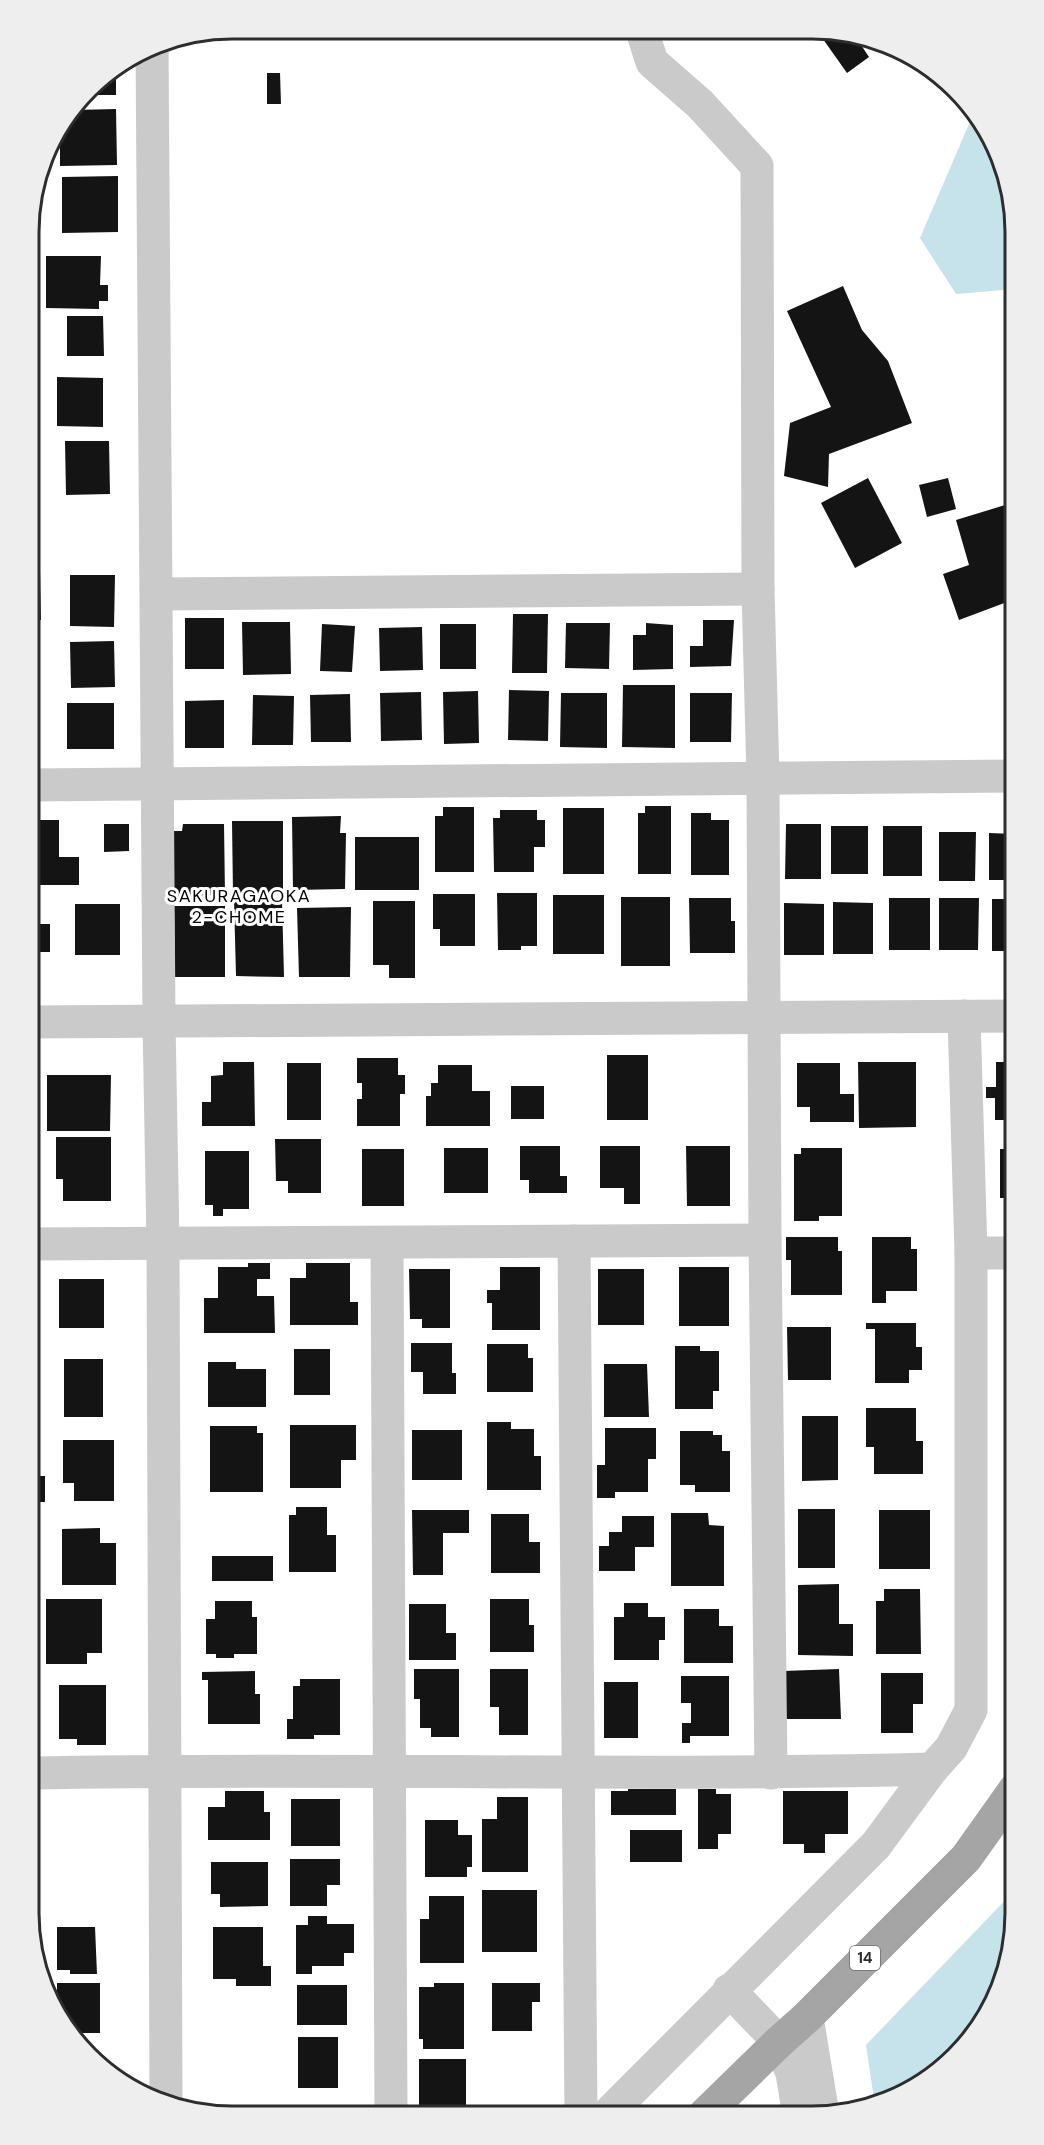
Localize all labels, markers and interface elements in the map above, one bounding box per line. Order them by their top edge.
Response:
district label: SAKURAGAOKA 2-CHOME [167,884,311,929]
road number: 14 [850,1946,880,1970]

